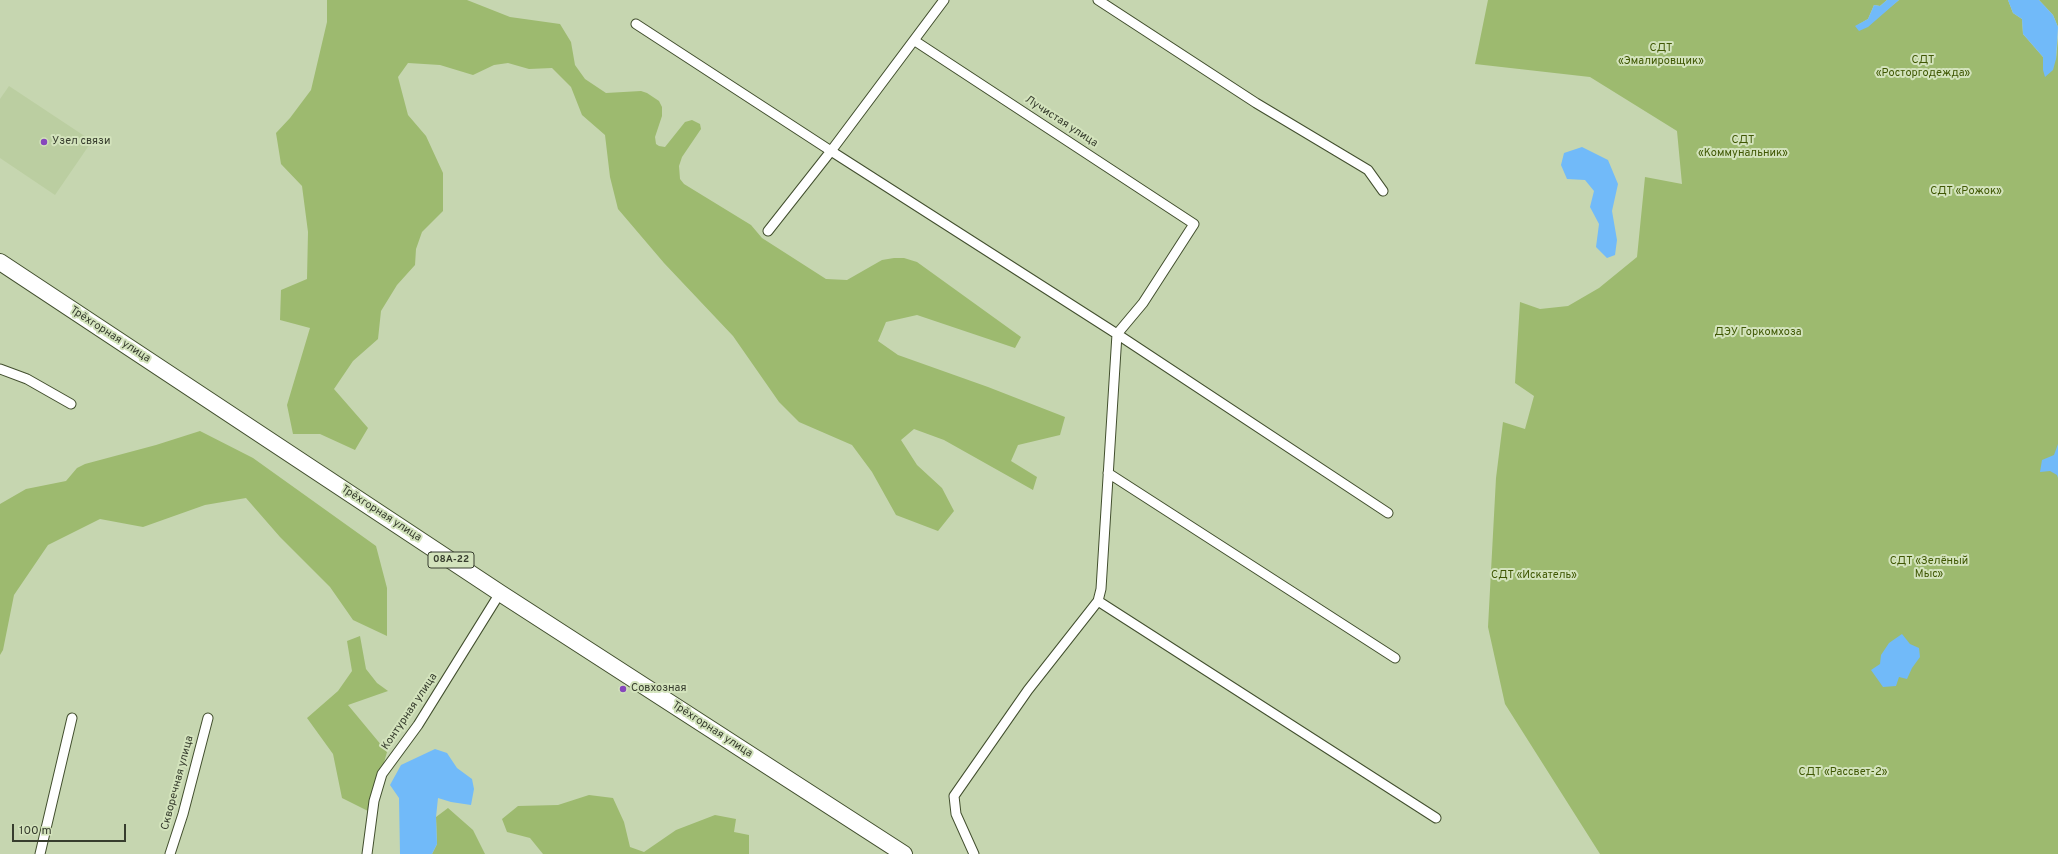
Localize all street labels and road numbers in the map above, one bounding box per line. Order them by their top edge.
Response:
street label: Лучистая улица [1022,94,1100,150]
street label: Трёхгорная улица [67,304,153,366]
street label: Трёхгорная улица [338,483,424,545]
road number: 08А-22 [428,552,474,568]
street label: Контурная улица [379,671,441,753]
street label: Трёхгорная улица [669,699,755,761]
street label: Скворечная улица [159,734,197,832]

